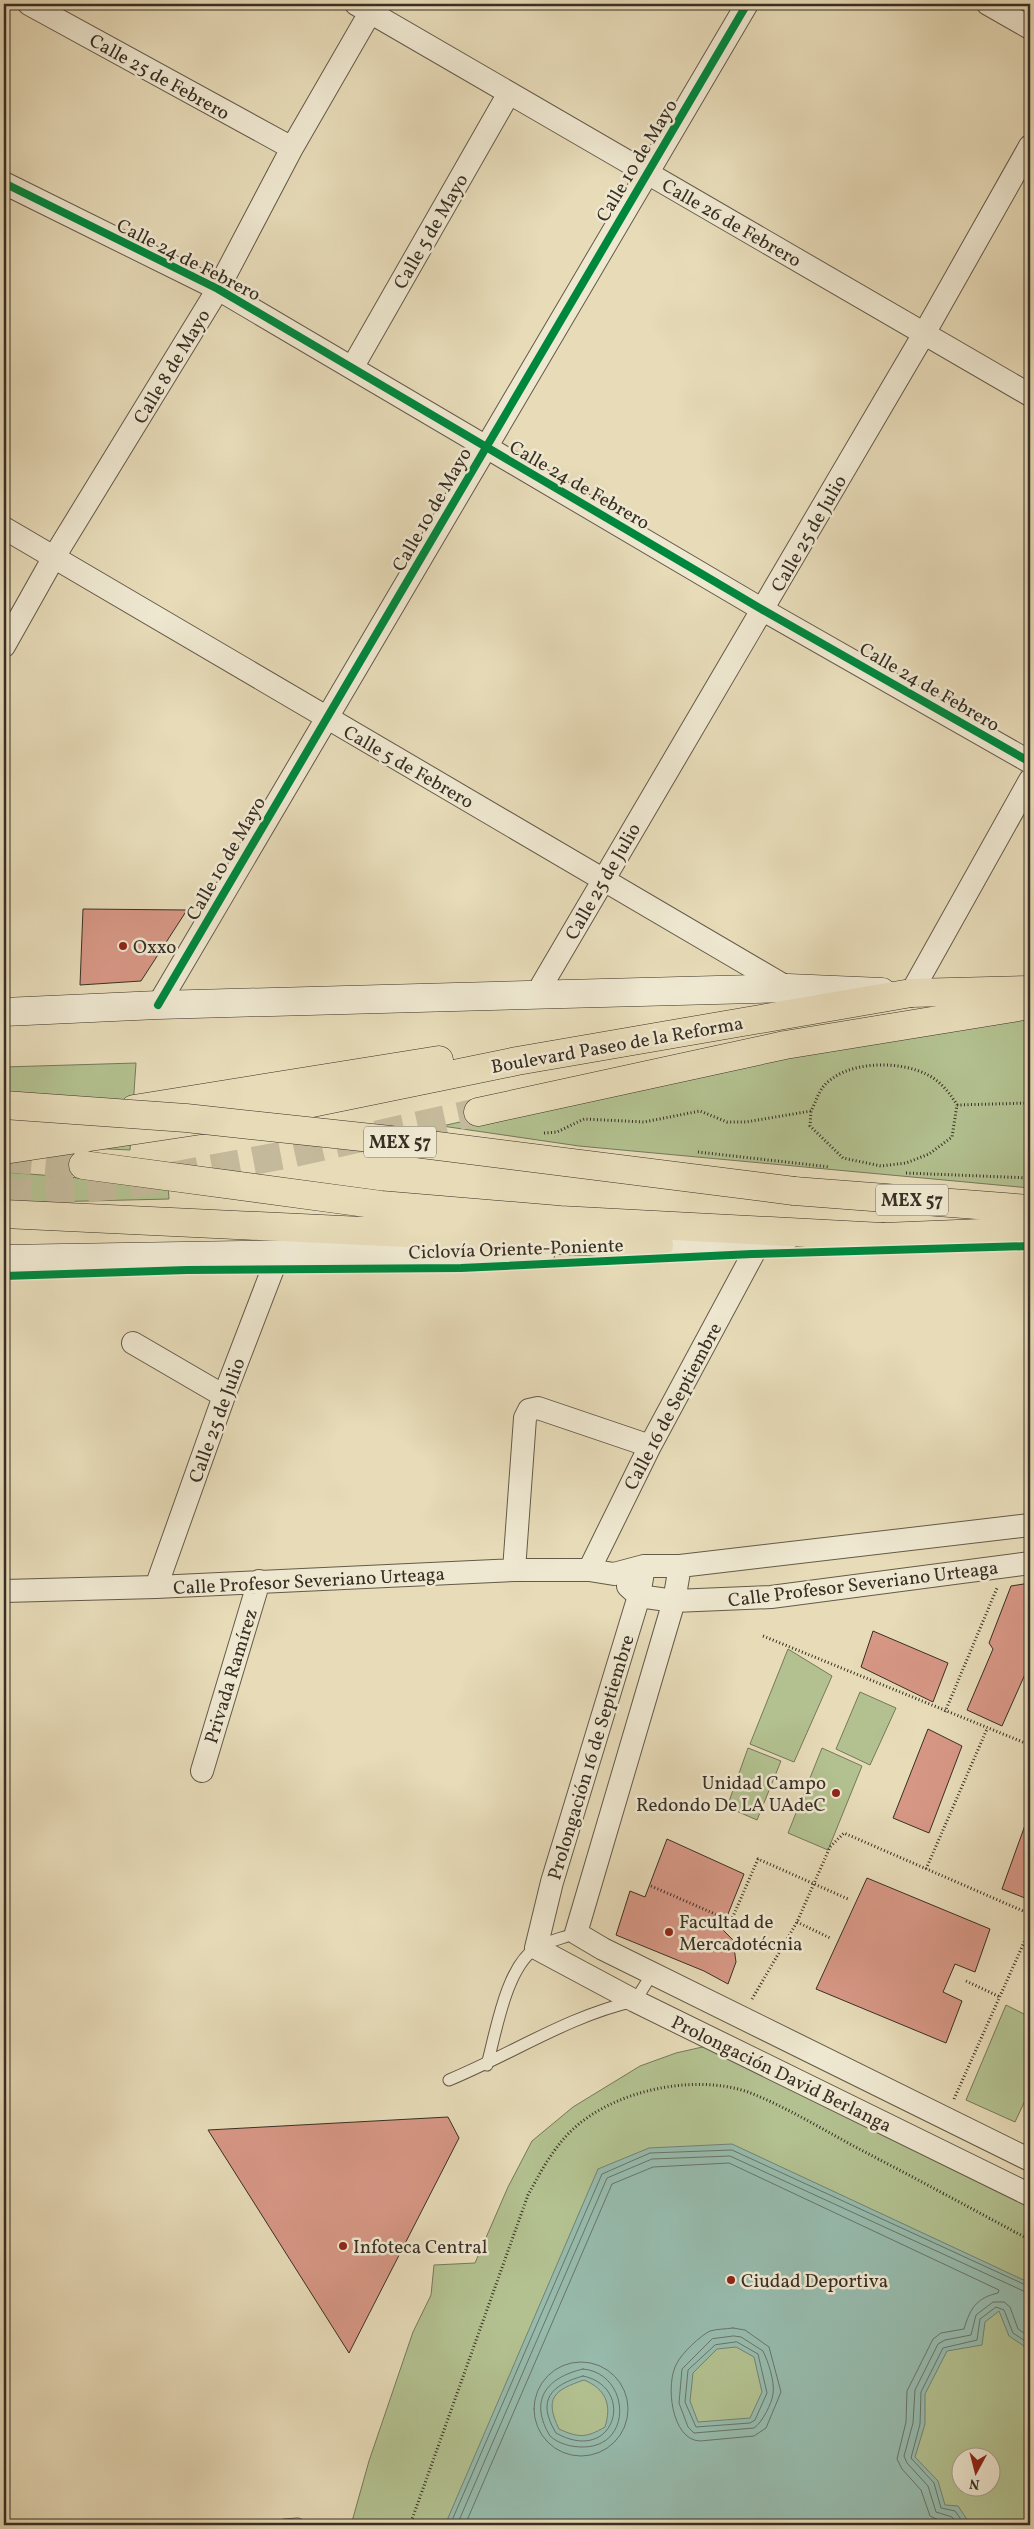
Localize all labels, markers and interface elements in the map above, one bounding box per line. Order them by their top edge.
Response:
street label: Calle 25 de Febrero [84,28,234,127]
street label: Calle 10 de Mayo [591,95,685,227]
street label: Calle 5 de Mayo [388,170,475,294]
street label: Calle 26 de Febrero [656,173,806,274]
street label: Calle 24 de Febrero [112,213,265,308]
street label: Calle 8 de Mayo [128,305,217,429]
street label: Calle 24 de Febrero [504,435,654,537]
street label: Calle 10 de Mayo [387,443,479,577]
street label: Calle 25 de Julio [766,471,854,597]
street label: Calle 24 de Febrero [854,637,1004,739]
street label: Calle 5 de Febrero [338,720,478,816]
street label: Calle 10 de Mayo [181,792,273,926]
street label: Calle 25 de Julio [560,819,648,945]
place label: Oxxo [133,935,176,961]
marker: Oxxo [117,940,129,952]
street label: Boulevard Paseo de la Reforma [489,1011,745,1081]
road number: MEX 57 [364,1126,436,1158]
road number: MEX 57 [876,1184,948,1216]
street label: Ciclovía Oriente-Poniente [408,1233,624,1267]
street label: Calle 16 de Septiembre [619,1319,729,1495]
street label: Calle 25 de Julio [183,1355,253,1487]
street label: Calle Profesor Severiano Urteaga [727,1556,1000,1614]
street label: Calle Profesor Severiano Urteaga [173,1562,446,1602]
street label: Privada Ramírez [199,1606,265,1747]
street label: Prolongación 16 de Septiembre [542,1632,642,1883]
place label: Unidad Campo Redondo De LA UAdeC [636,1771,826,1819]
marker: Unidad Campo Redondo De LA UAdeC [830,1787,842,1799]
place label: Facultad de Mercadotécnia [679,1910,803,1958]
marker: Facultad de Mercadotécnia [663,1926,675,1938]
street label: Prolongación David Berlanga [667,2010,896,2140]
place label: Infoteca Central [353,2235,488,2261]
marker: Infoteca Central [337,2240,349,2252]
place label: Ciudad Deportiva [741,2269,888,2295]
marker: Ciudad Deportiva [725,2274,737,2286]
north arrow [952,2446,1002,2496]
text: N [968,2473,981,2493]

